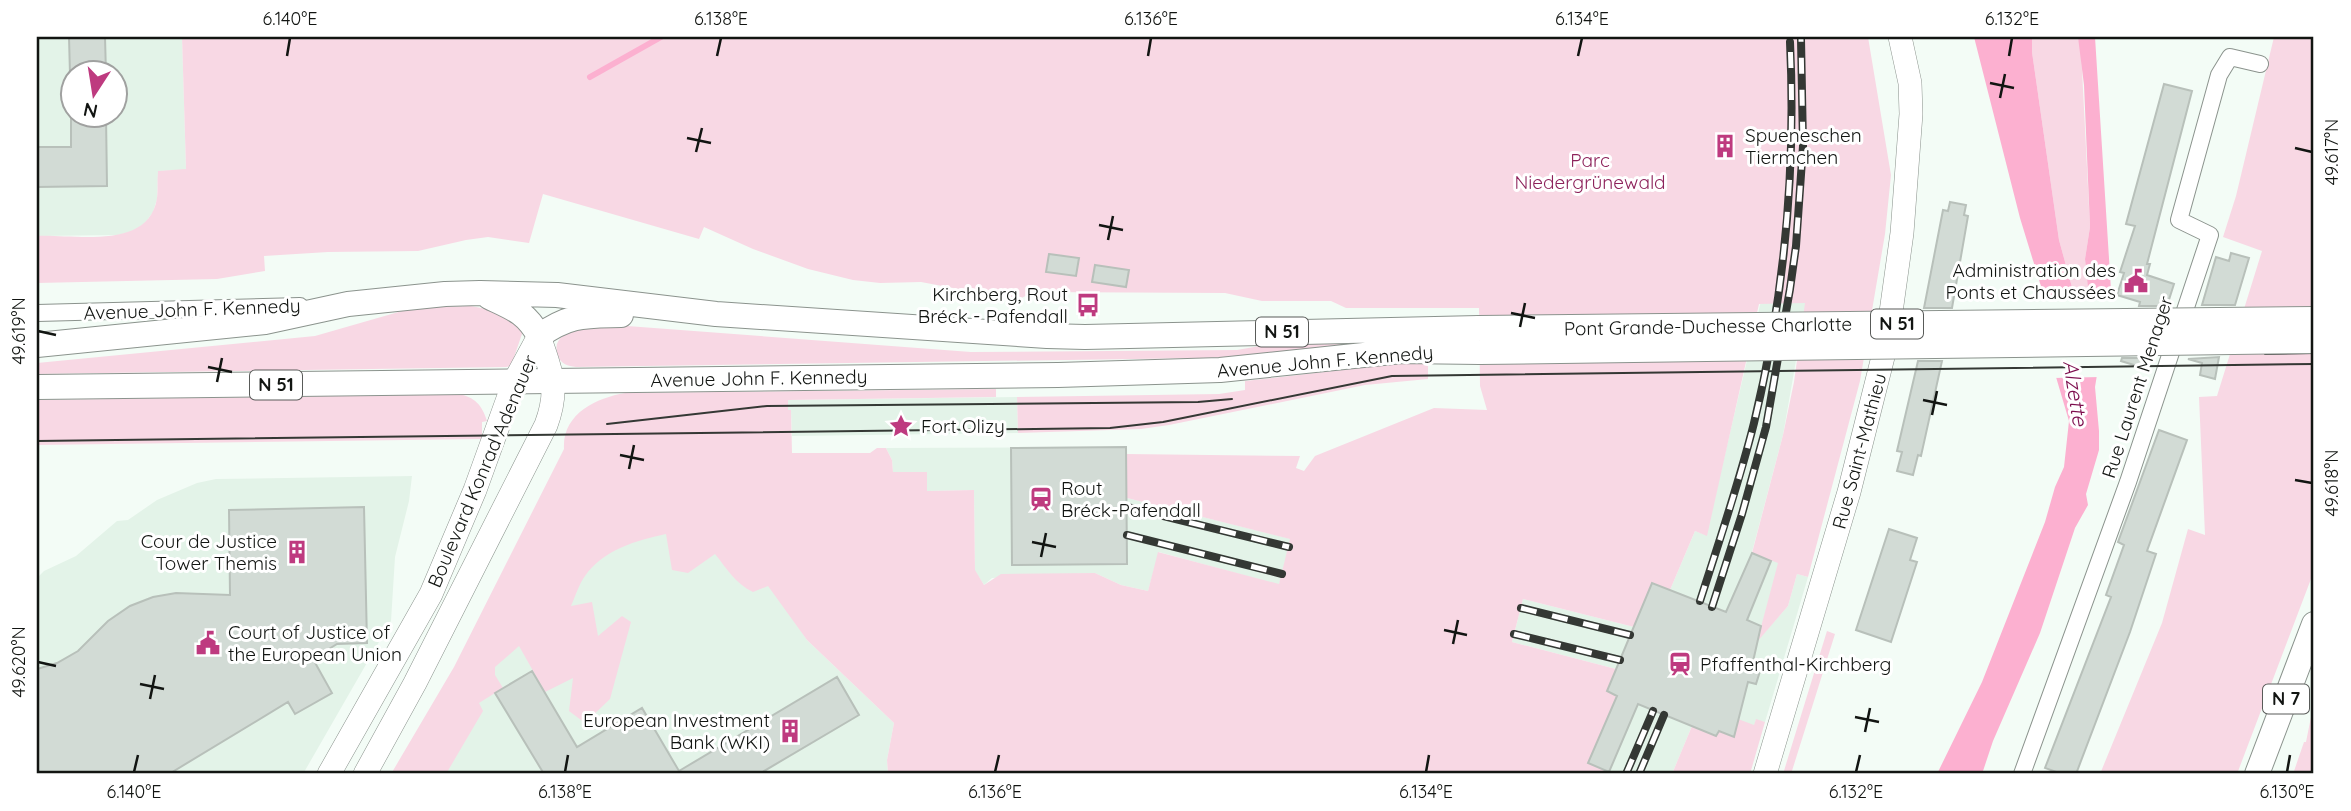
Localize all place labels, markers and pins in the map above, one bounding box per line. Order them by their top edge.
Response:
place label: Spueneschen Tiermchen [1745,123,1862,169]
building icon: Spueneschen Tiermchen [1711,132,1739,160]
place label: Administration des Ponts et Chaussées [1946,258,2116,304]
public building icon: Administration des Ponts et Chaussées [2122,267,2150,295]
place label: Kirchberg, Rout Bréck - Pafendall [918,282,1068,328]
bus stop icon: Kirchberg, Rout Bréck - Pafendall [1074,291,1102,319]
place icon: Fort Olizy [887,412,915,440]
place label: Fort Olizy [921,414,1005,438]
place label: Rout Bréck-Pafendall [1061,476,1201,522]
station icon: Rout Bréck-Pafendall [1027,485,1055,513]
place label: Cour de Justice Tower Themis [141,529,277,575]
building icon: Cour de Justice Tower Themis [283,538,311,566]
place label: Court of Justice of the European Union [228,620,402,666]
public building icon: Court of Justice of the European Union [194,629,222,657]
station icon: Pfaffenthal-Kirchberg [1666,650,1694,678]
place label: Pfaffenthal-Kirchberg [1700,652,1891,676]
place label: European Investment Bank (WKI) [583,708,770,754]
building icon: European Investment Bank (WKI) [776,717,804,745]

